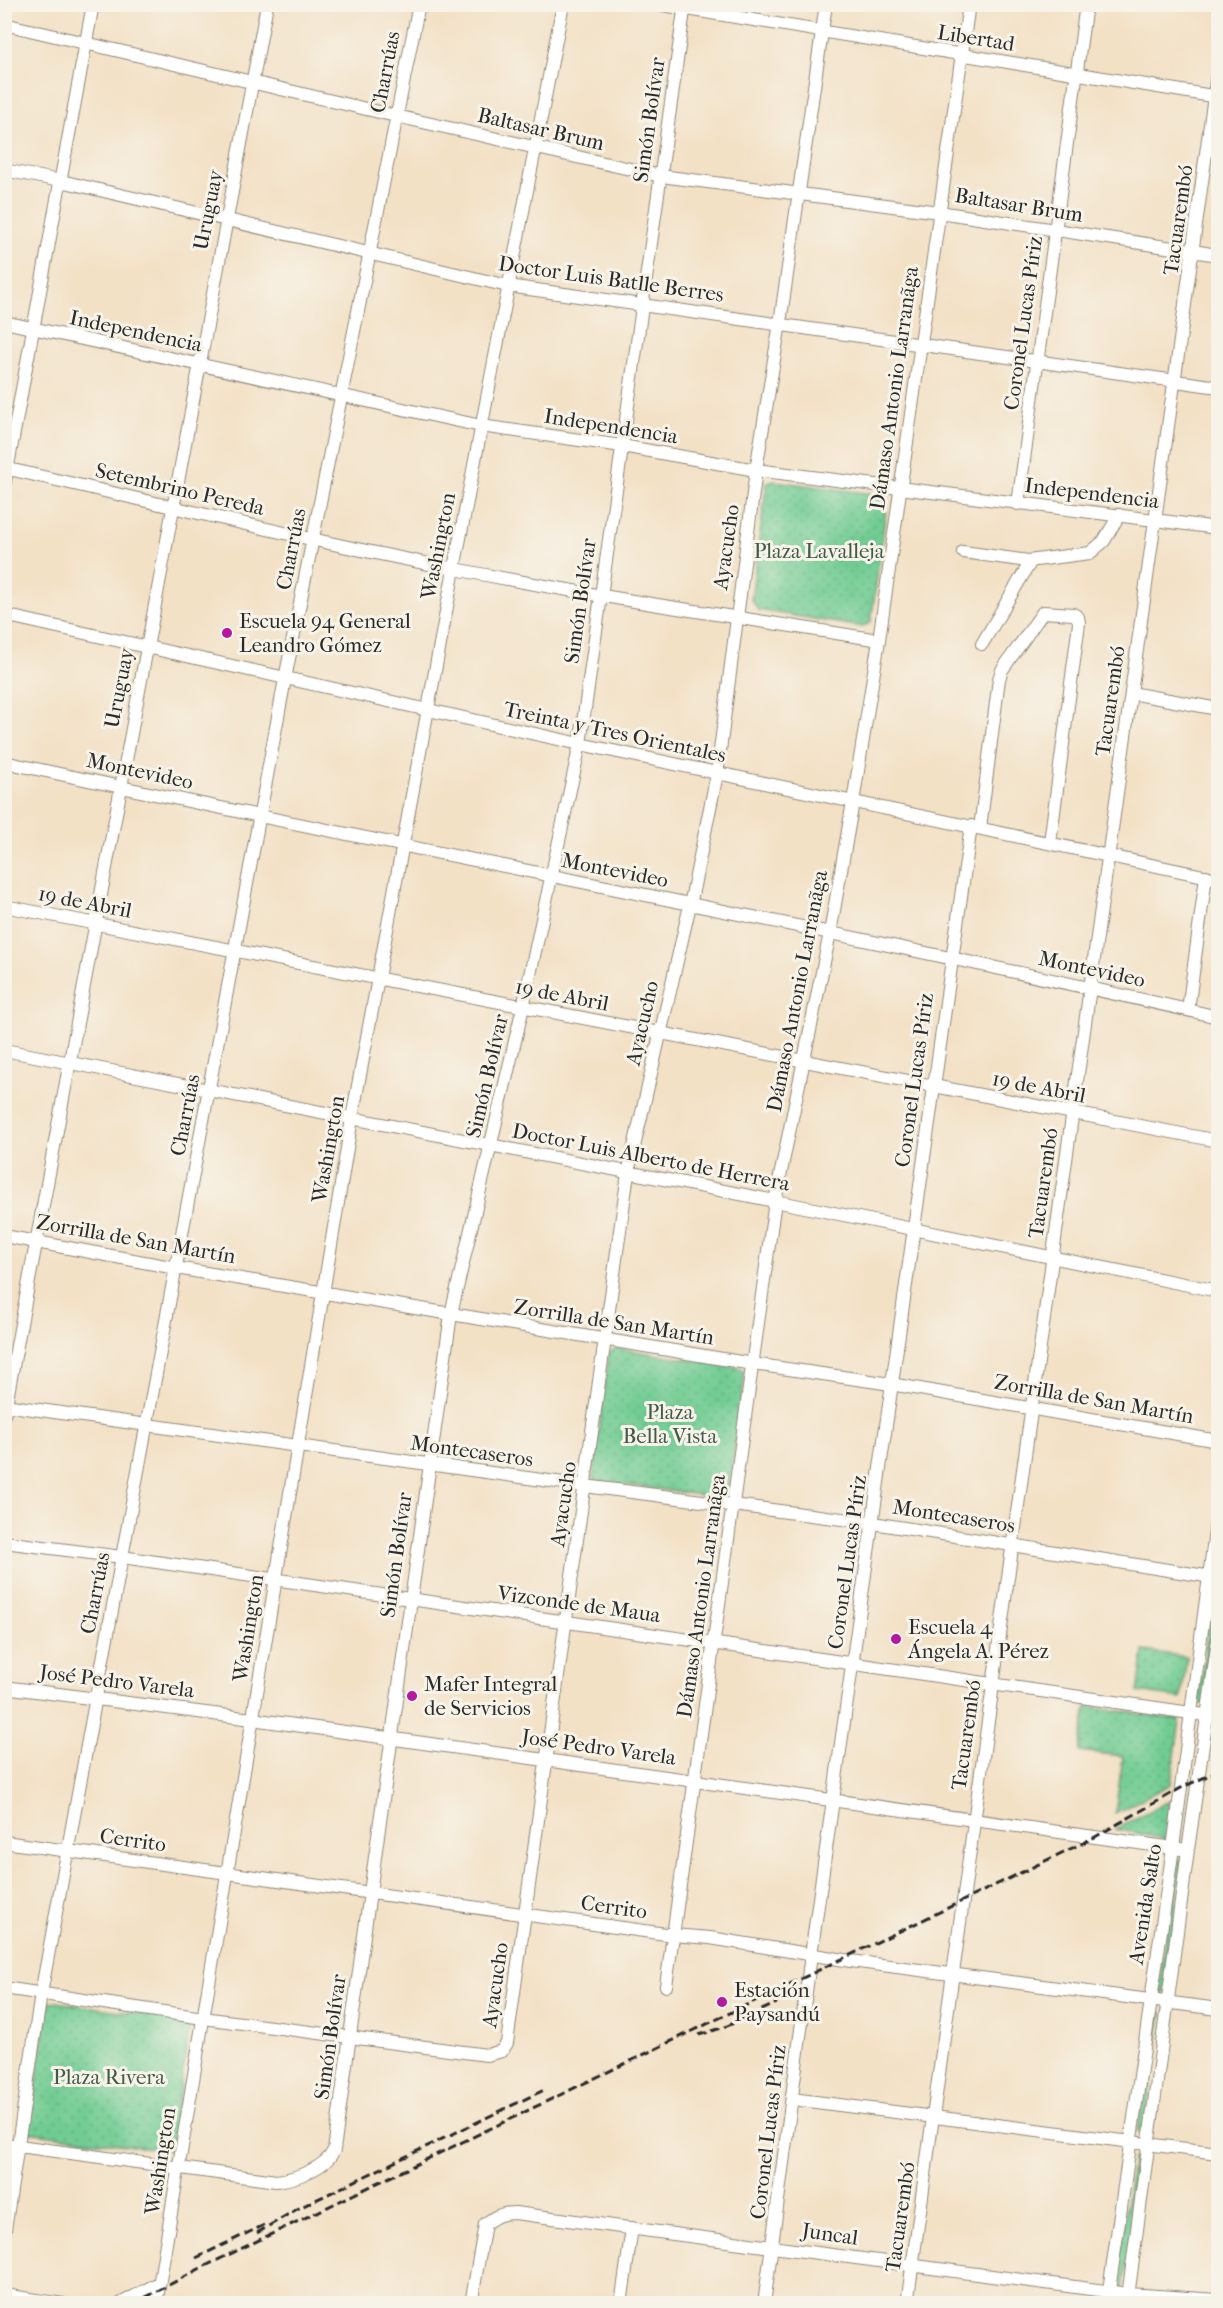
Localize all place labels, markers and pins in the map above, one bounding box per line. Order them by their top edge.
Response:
place label: Escuela 94 General Leandro Gómez [239,609,411,657]
marker: Escuela 94 General Leandro Gómez [220,626,234,640]
place label: Escuela 4 Ángela A. Pérez [907,1615,1049,1663]
marker: Escuela 4 Ángela A. Pérez [889,1632,903,1646]
place label: Mafer Integral de Servicios [424,1672,557,1720]
marker: Mafer Integral de Servicios [405,1689,419,1703]
place label: Estación Paysandú [734,1978,820,2026]
marker: Estación Paysandú [715,1995,729,2009]

